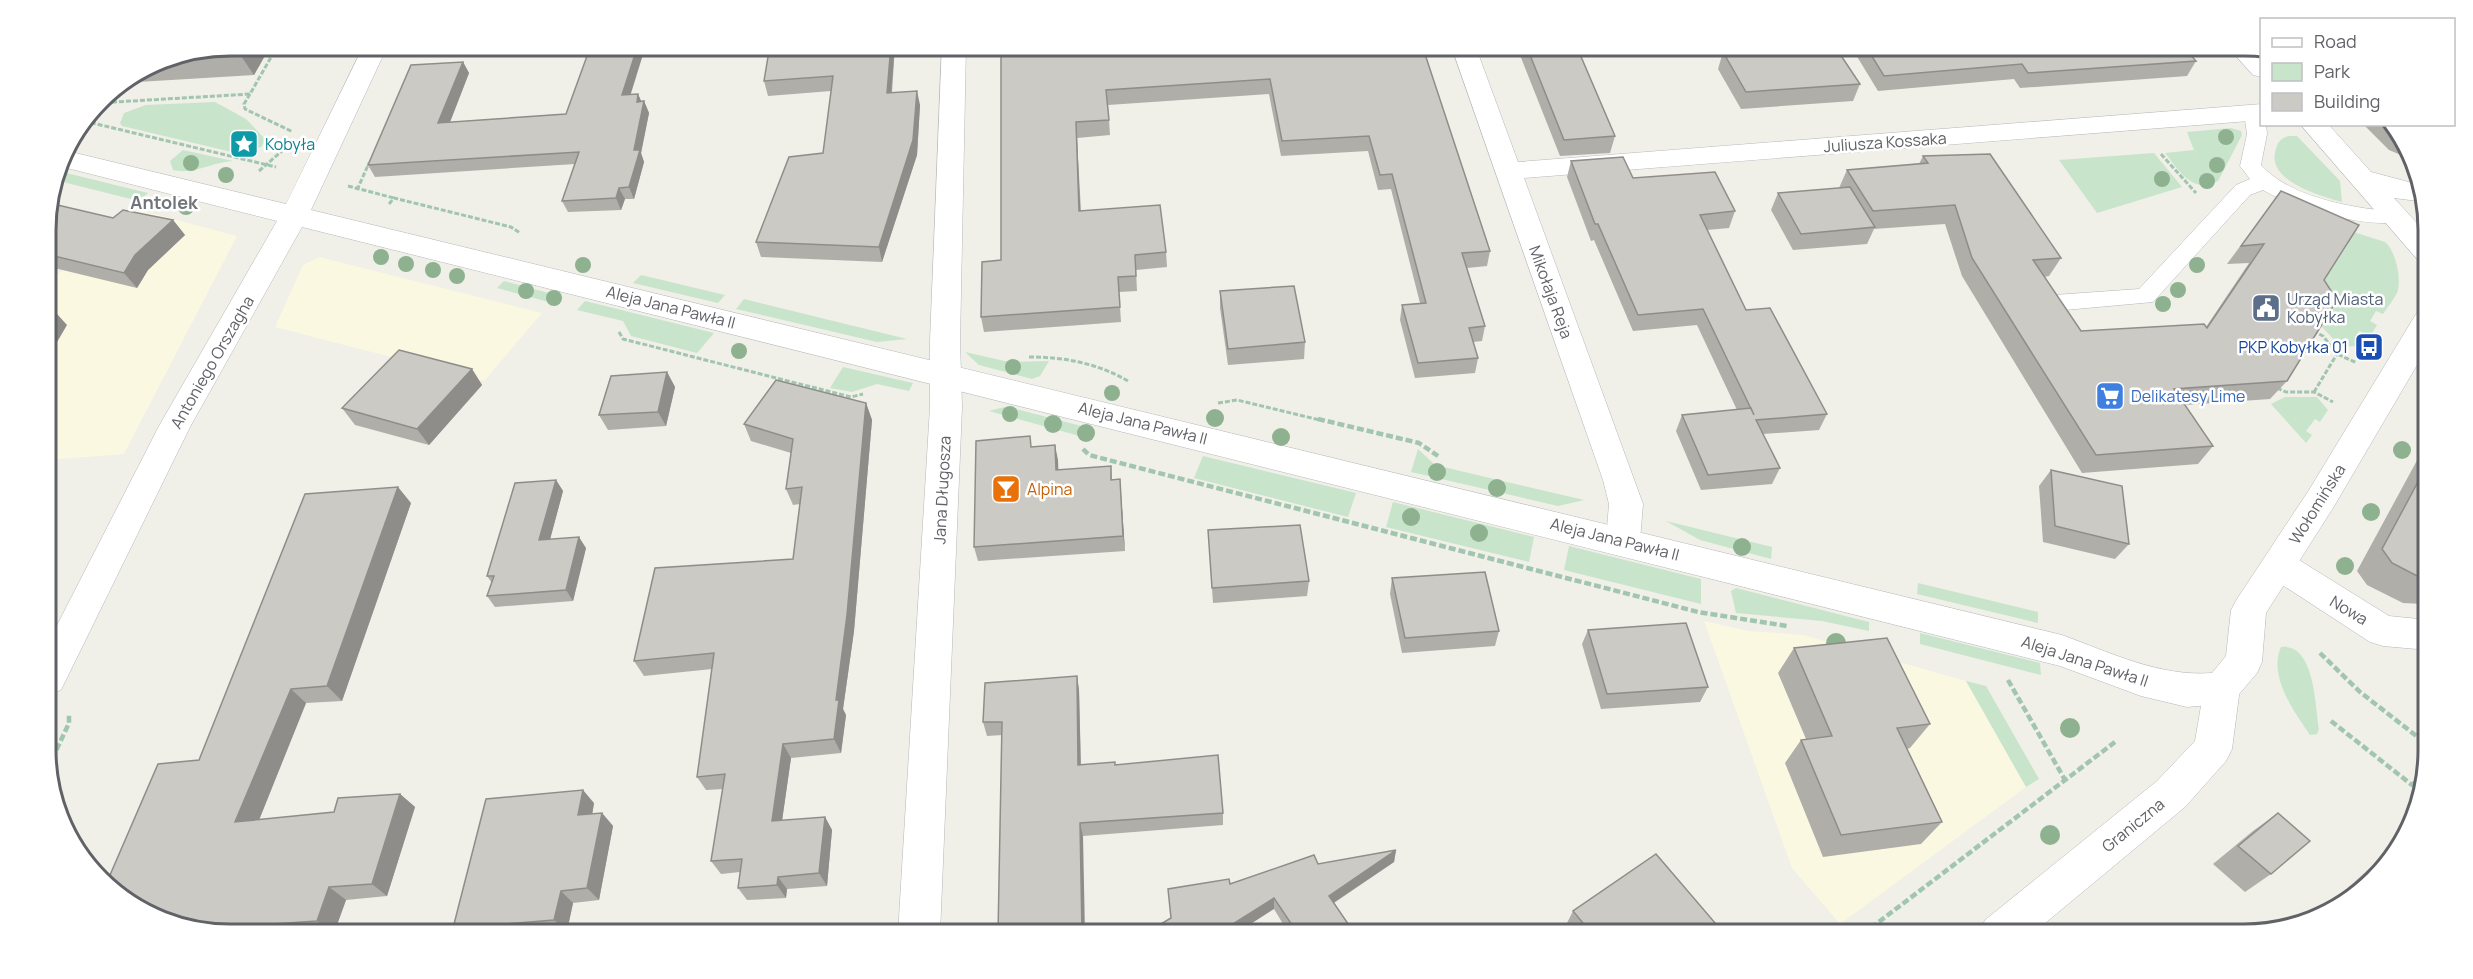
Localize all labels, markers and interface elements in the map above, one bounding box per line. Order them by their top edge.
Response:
legend [2260,18,2455,126]
text: Road [2314,29,2357,53]
text: Park [2314,59,2351,83]
text: Building [2314,89,2380,113]
street label: Juliusza Kossaka [1823,127,1947,157]
place icon: Kobyła [228,128,260,160]
place label: Kobyła [265,133,315,155]
district label: Antolek [130,190,199,214]
street label: Mikołaja Reja [1524,242,1578,342]
street label: Aleja Jana Pawła II [604,280,738,334]
place label: Urząd Miasta Kobyłka [2287,288,2383,328]
street label: Antoniego Orszagha [165,292,259,432]
public building icon: Urząd Miasta Kobyłka [2250,292,2282,324]
bus stop icon: PKP Kobyłka 01 [2353,331,2385,363]
place label: PKP Kobyłka 01 [2238,336,2348,358]
supermarket icon: Delikatesy Lime [2094,380,2126,412]
place label: Delikatesy Lime [2131,385,2245,407]
street label: Aleja Jana Pawła II [1076,396,1210,450]
street label: Jana Długosza [928,435,956,545]
street label: Wołomińska [2284,460,2350,548]
bar icon: Alpina [990,473,1022,505]
place label: Alpina [1027,478,1072,500]
street label: Aleja Jana Pawła II [1548,512,1682,566]
street label: Nowa [2326,590,2372,630]
street label: Aleja Jana Pawła II [2019,630,2151,692]
street label: Graniczna [2097,793,2169,857]

